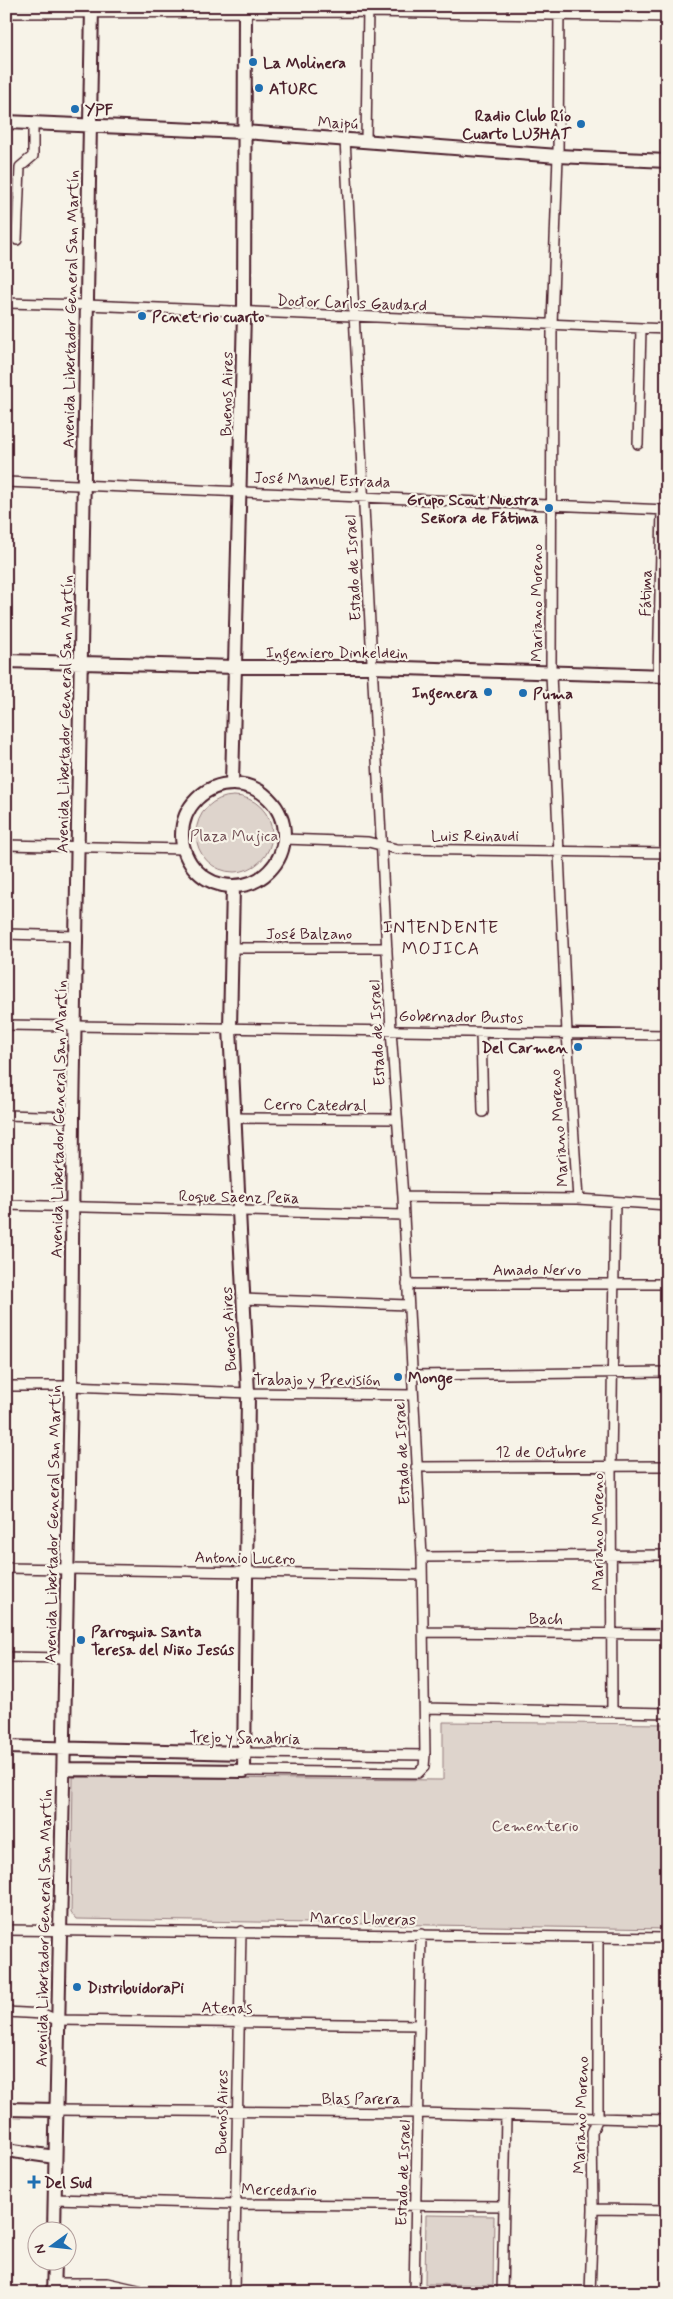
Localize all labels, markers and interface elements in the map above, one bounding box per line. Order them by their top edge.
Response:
place label: La Molinera [263,53,346,74]
marker: La Molinera [247,56,259,68]
place label: ATURC [269,79,318,100]
marker: ATURC [253,82,265,94]
place label: YPF [85,100,114,121]
marker: YPF [69,103,81,115]
place label: Radio Club Río Cuarto LU3HAT [462,106,572,145]
street label: Maipú [317,112,359,135]
marker: Radio Club Río Cuarto LU3HAT [575,118,587,130]
street label: Avenida Libertador General San Martín [59,170,84,448]
street label: Doctor Carlos Gaudard [276,290,427,317]
place label: Pcnet rio cuarto [152,307,264,328]
marker: Pcnet rio cuarto [136,310,148,322]
street label: Buenos Aires [216,351,239,437]
street label: José Manuel Estrada [253,468,391,493]
place label: Grupo Scout Nuestra Señora de Fátima [407,490,539,529]
marker: Grupo Scout Nuestra Señora de Fátima [543,502,555,514]
street label: Estado de Israel [340,514,367,621]
street label: Mariano Moreno [527,544,548,662]
street label: Fátima [636,569,657,617]
street label: Avenida Libertador General San Martín [53,575,78,853]
street label: Ingeniero Dinkeldein [266,643,408,665]
place label: Ingenera [412,683,478,706]
place label: Puma [533,684,573,705]
marker: Ingenera [482,686,494,698]
marker: Puma [517,687,529,699]
park label: Plaza Mujica [190,826,278,847]
street label: Luis Reinaudi [431,826,519,847]
district label: INTENDENTE MOJICA [383,916,499,961]
street label: José Balzano [266,924,352,945]
street label: Estado de Israel [364,979,391,1086]
street label: Avenida Libertador General San Martín [47,980,72,1258]
street label: Gobernador Bustos [398,1006,523,1029]
place label: Del Carmen [481,1038,568,1059]
marker: Del Carmen [572,1041,584,1053]
street label: Mariano Moreno [545,1068,574,1187]
street label: Cerro Catedral [263,1094,367,1117]
street label: Roque Saenz Peña [178,1186,299,1209]
street label: Amado Nervo [493,1260,581,1281]
street label: Buenos Aires [217,1286,242,1372]
place label: Monge [408,1368,453,1391]
street label: Trabajo y Previsión [253,1370,381,1391]
marker: Monge [392,1371,404,1383]
street label: Avenida Libertador General San Martín [41,1385,66,1663]
street label: Estado de Israel [389,1398,416,1505]
street label: 12 de Octubre [495,1442,587,1463]
street label: Mariano Moreno [588,1473,609,1591]
street label: Antonio Lucero [194,1547,296,1570]
street label: Bach [529,1609,563,1630]
place label: Parroquia Santa Teresa del Niño Jesús [91,1622,235,1661]
marker: Parroquia Santa Teresa del Niño Jesús [75,1634,87,1646]
street label: Trejo y Sanabria [189,1727,301,1750]
street label: Avenida Libertador General San Martín [32,1789,57,2067]
park label: Cementerio [491,1816,579,1837]
street label: Marcos Lloveras [310,1908,416,1931]
place label: DistribuidoraPi [87,1978,184,1999]
marker: DistribuidoraPi [71,1981,83,1993]
street label: Atenas [201,1998,253,2019]
street label: Mariano Moreno [569,2056,594,2174]
street label: Buenos Aires [211,2069,234,2155]
street label: Blas Parera [321,2089,401,2110]
street label: Estado de Israel [391,2120,416,2226]
place label: Del Sud [44,2173,92,2194]
marker: Del Sud [28,2176,40,2188]
street label: Mercedario [241,2179,317,2202]
north arrow [28,2222,78,2272]
text: N [31,2242,50,2256]

